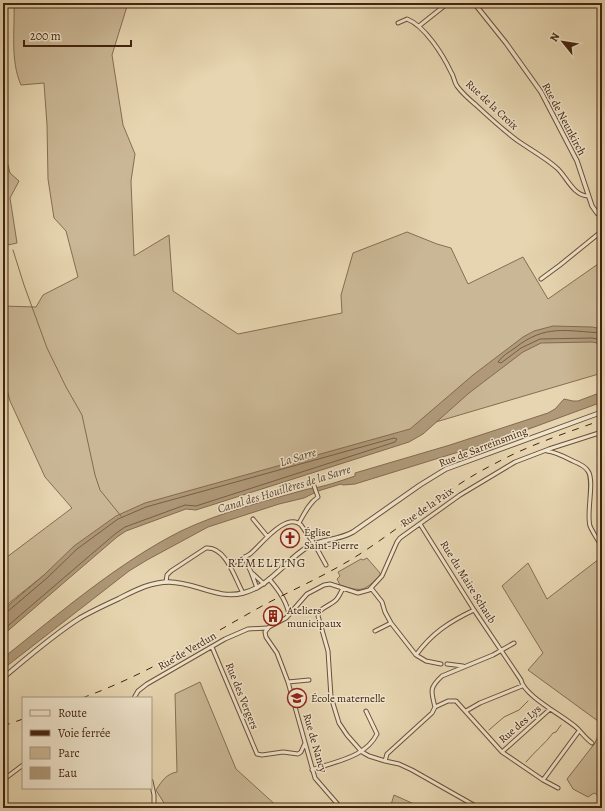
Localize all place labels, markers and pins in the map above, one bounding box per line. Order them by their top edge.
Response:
place label: Église Saint-Pierre [304,525,359,553]
church icon: Église Saint-Pierre [279,527,301,549]
place label: Ateliers municipaux [286,603,342,631]
building icon: Ateliers municipaux [262,605,284,627]
school or university icon: École maternelle [286,687,308,709]
place label: École maternelle [311,691,385,706]

